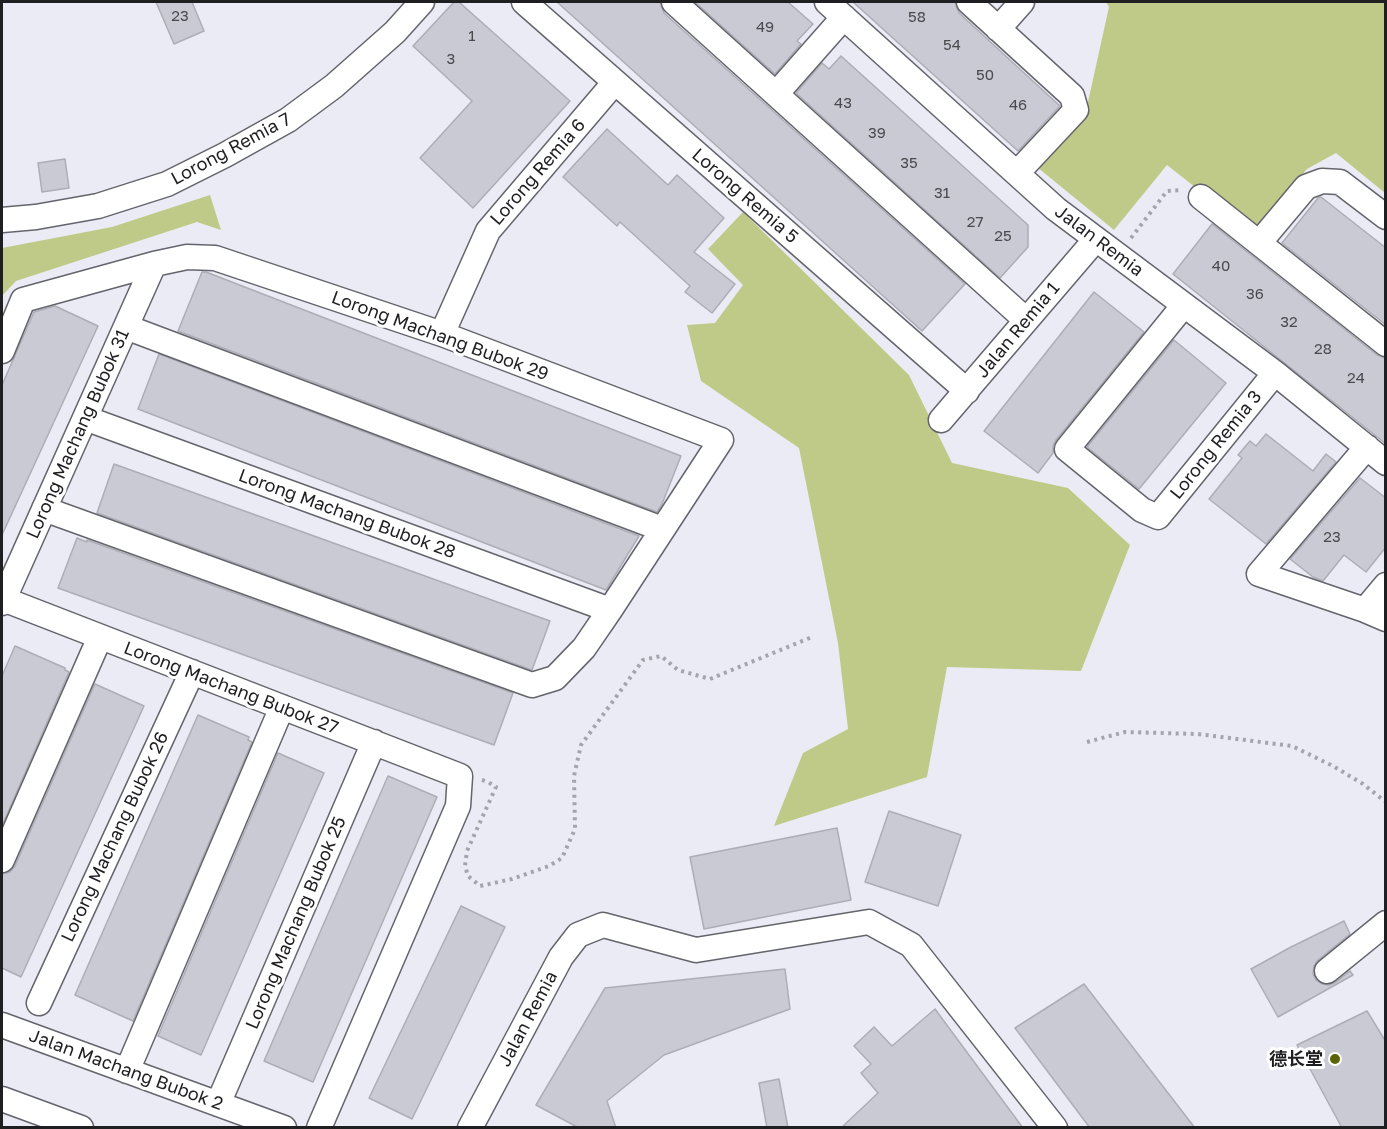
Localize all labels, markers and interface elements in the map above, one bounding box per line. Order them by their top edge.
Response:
house number: 23 [171,7,189,25]
house number: 58 [908,8,926,26]
house number: 49 [756,18,774,36]
house number: 1 [468,27,476,45]
house number: 54 [943,36,961,54]
house number: 3 [447,50,455,68]
house number: 50 [976,66,994,84]
house number: 43 [834,94,852,112]
house number: 46 [1009,96,1027,114]
street label: Lorong Remia 7 [167,108,295,190]
street label: Lorong Remia 6 [486,114,590,230]
house number: 39 [868,124,886,142]
street label: Lorong Remia 5 [688,144,802,248]
house number: 35 [900,154,918,172]
house number: 31 [934,184,950,202]
street label: Jalan Remia [1051,201,1147,281]
house number: 27 [967,213,983,231]
house number: 25 [994,227,1012,245]
house number: 40 [1212,257,1230,275]
street label: Jalan Remia 1 [972,278,1064,382]
house number: 36 [1246,285,1264,303]
street label: Lorong Machang Bubok 29 [329,287,551,385]
house number: 32 [1280,313,1298,331]
street label: Lorong Machang Bubok 31 [22,326,134,542]
house number: 28 [1314,340,1332,358]
house number: 24 [1347,369,1365,387]
street label: Lorong Remia 3 [1166,386,1266,504]
street label: Lorong Machang Bubok 28 [236,465,458,563]
house number: 23 [1323,528,1341,546]
street label: Lorong Machang Bubok 27 [121,637,341,739]
street label: Lorong Machang Bubok 26 [57,729,173,945]
street label: Lorong Machang Bubok 25 [241,813,351,1033]
street label: Jalan Remia [494,968,562,1070]
street label: Jalan Machang Bubok 2 [26,1025,226,1115]
place label: 德长堂 [1269,1048,1323,1070]
marker: 德长堂 [1328,1052,1342,1066]

